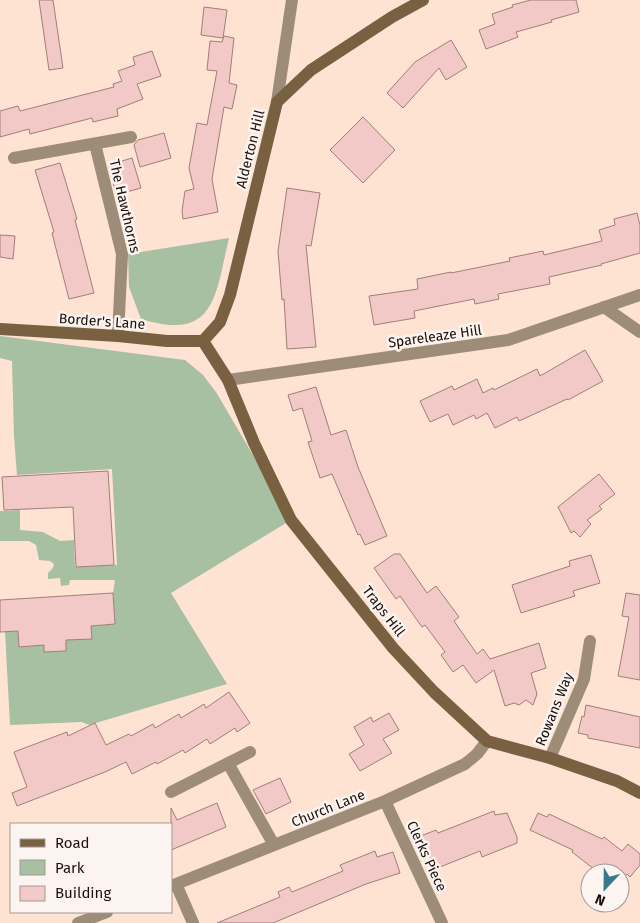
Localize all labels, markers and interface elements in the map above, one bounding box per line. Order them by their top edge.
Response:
street label: Alderton Hill [233,108,268,190]
street label: The Hawthorns [105,158,144,255]
street label: Border's Lane [58,310,146,333]
street label: Spareleaze Hill [387,322,483,351]
street label: Traps Hill [359,583,409,640]
street label: Rowans Way [532,670,577,748]
street label: Church Lane [289,786,368,831]
street label: Clerks Piece [403,818,450,894]
legend [10,823,172,913]
text: Road [55,834,90,852]
text: Park [55,859,85,877]
north arrow [580,863,630,913]
text: Building [55,884,111,902]
text: N [593,890,608,909]

